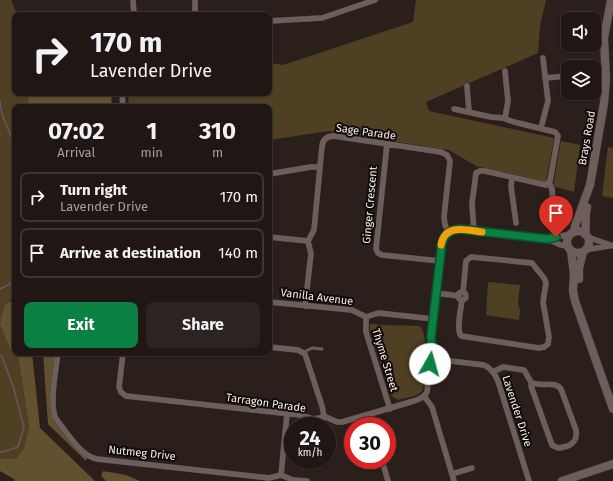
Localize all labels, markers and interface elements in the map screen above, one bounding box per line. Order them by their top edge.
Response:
map controls [561,12,601,100]
button: sound [561,12,601,52]
text: 170 m [90,26,162,59]
icon: right [24,28,76,80]
text: Lavender Drive [90,60,212,82]
button: layers [561,60,601,100]
street label: Brays Road [576,110,598,166]
text: 07:02 [48,117,105,145]
text: 1 [146,117,157,145]
text: 310 [199,117,236,145]
street label: Sage Parade [335,121,397,143]
text: Arrival [57,145,95,160]
text: min [141,145,163,160]
text: m [212,145,223,160]
street label: Ginger Crescent [360,166,380,244]
text: Turn right [60,181,127,199]
icon: right [26,186,48,208]
text: 170 m [220,188,258,206]
pin [539,196,573,237]
text: Lavender Drive [60,199,148,214]
icon: arrive [545,202,567,224]
icon: arrive [26,242,48,264]
text: Arrive at destination [60,244,201,262]
text: 140 m [218,244,258,262]
street label: Vanilla Avenue [280,286,354,308]
button: Exit [24,302,138,348]
button: Share [146,302,260,348]
street label: Thyme Street [369,327,401,393]
position arrow [409,343,451,385]
street label: Lavender Drive [499,374,535,448]
street label: Tarragon Parade [225,391,307,415]
speed limit sign: 30 [344,417,396,469]
text: 24 [299,426,321,450]
street label: Nutmeg Drive [108,443,176,463]
text: km/h [298,447,322,459]

